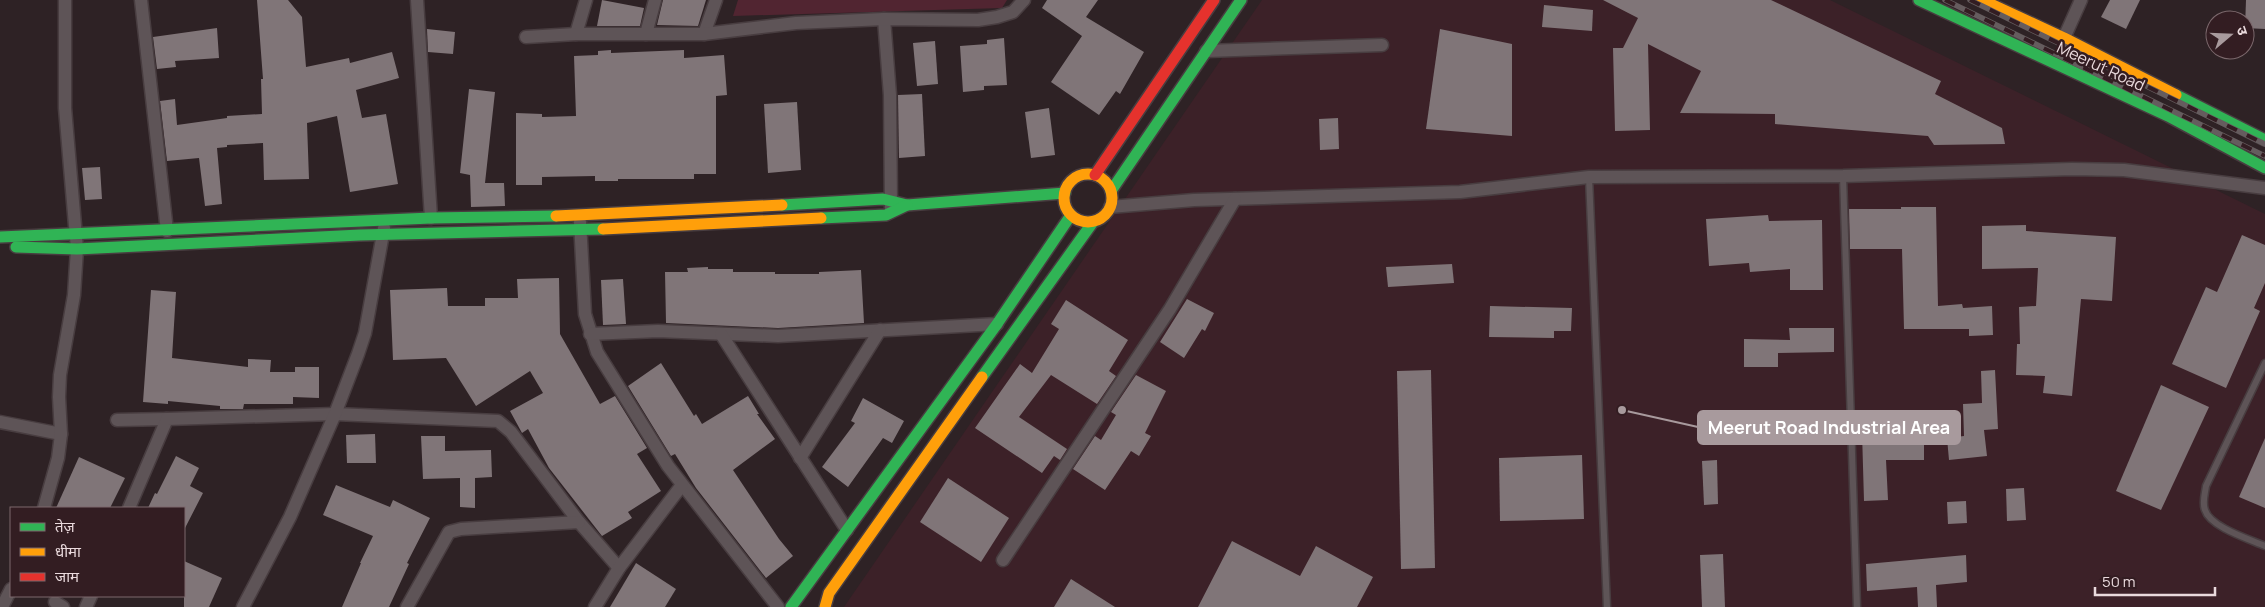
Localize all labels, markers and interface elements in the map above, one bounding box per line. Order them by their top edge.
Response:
north arrow [2205,10,2255,60]
text: उ [2232,24,2253,38]
street label: Meerut Road [2053,36,2149,96]
callout: Meerut Road Industrial Area [1698,411,1960,444]
text: Meerut Road Industrial Area [1708,415,1950,439]
legend [10,507,185,597]
text: तेज़ [55,516,76,537]
text: धीमा [55,541,82,562]
scale bar [2095,564,2215,596]
text: जाम [55,566,80,587]
text: 50 m [2102,571,2136,592]

